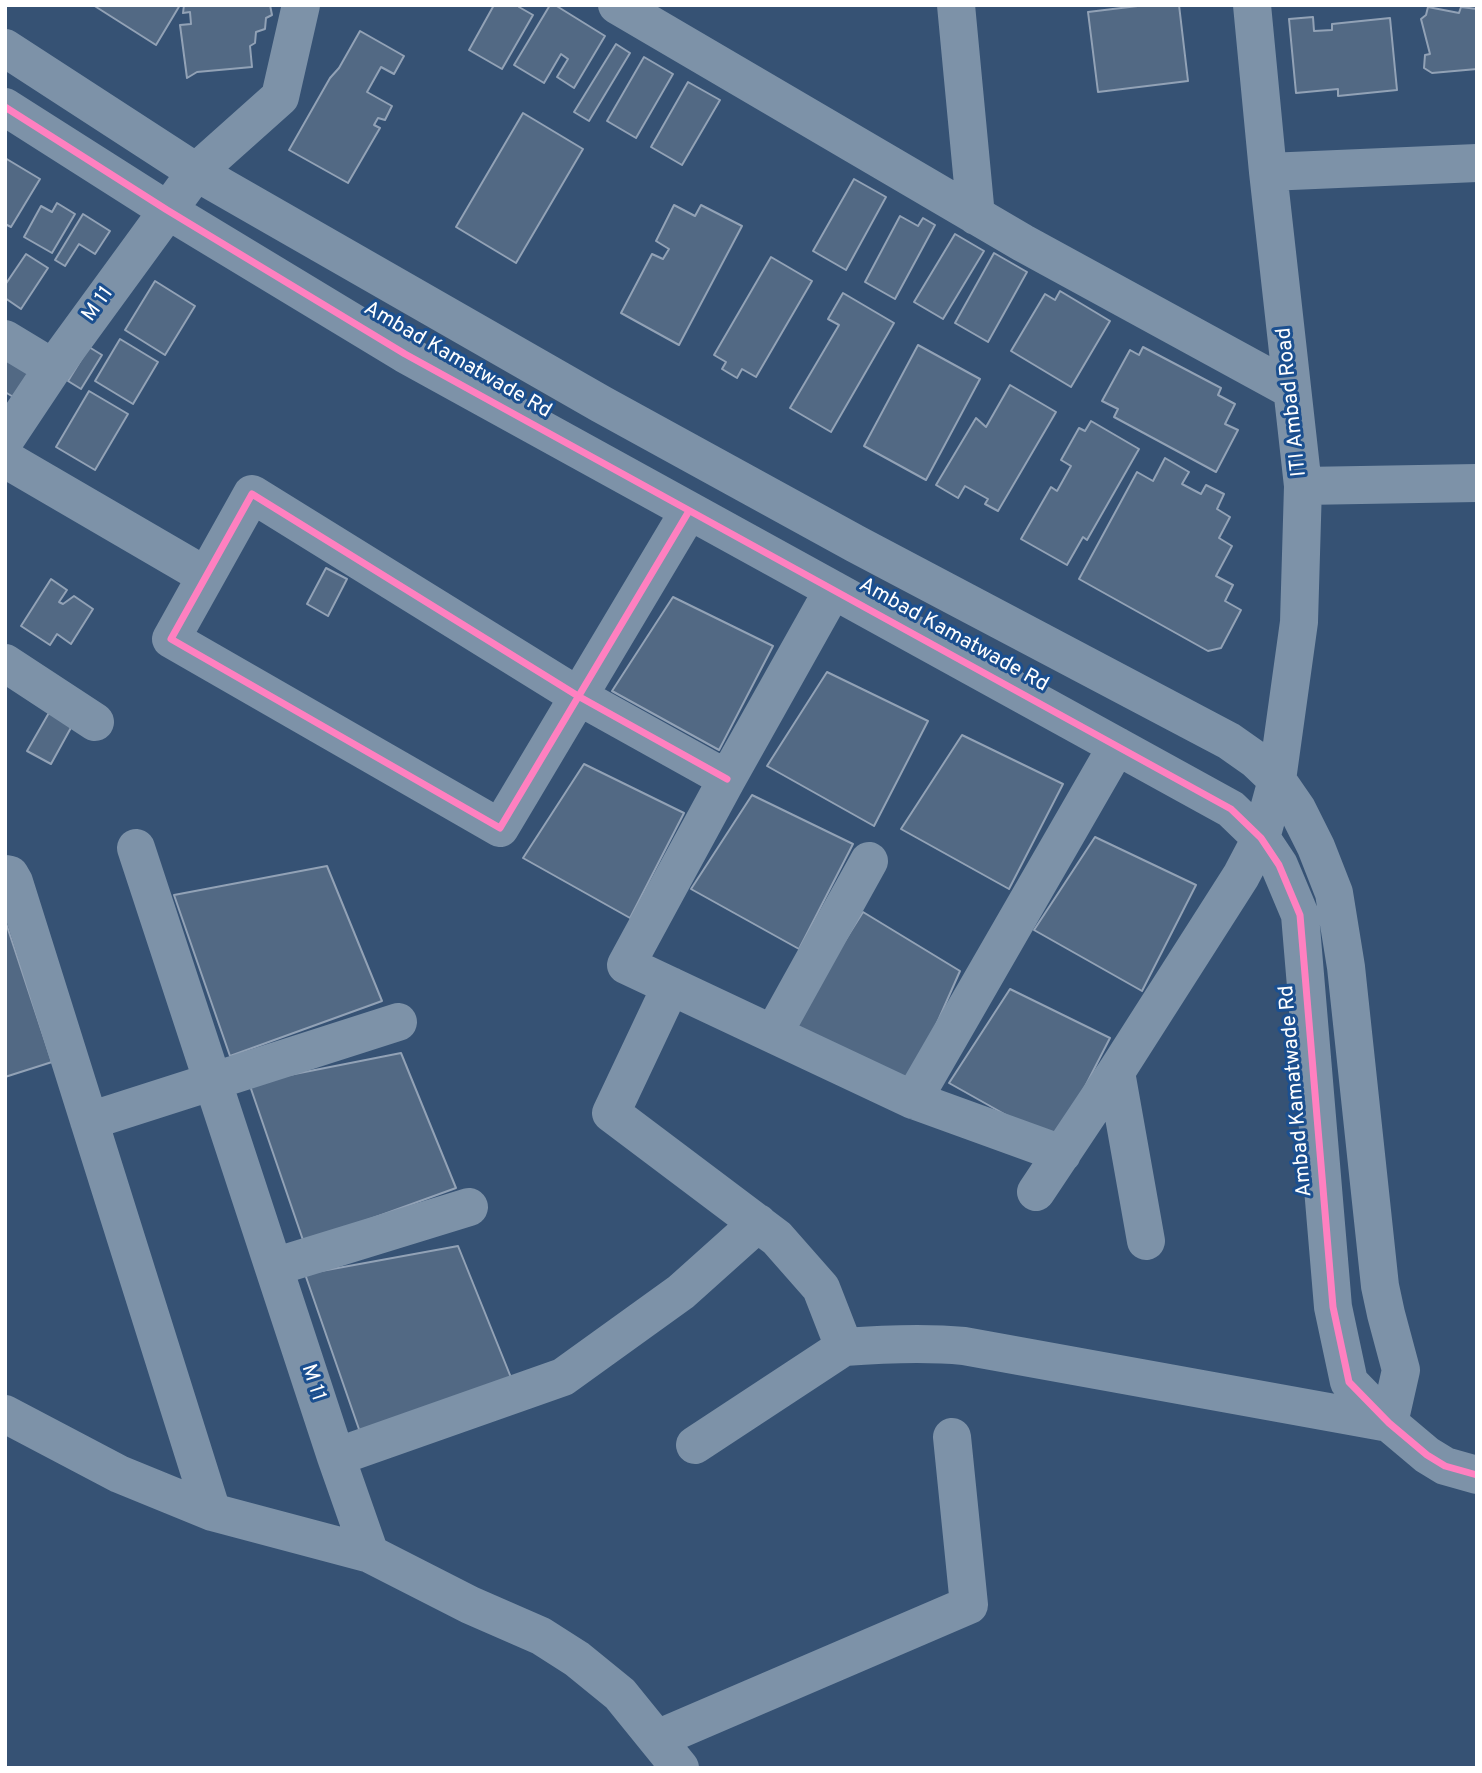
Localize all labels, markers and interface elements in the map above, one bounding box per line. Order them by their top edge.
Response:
street label: M 11 [78,282,120,328]
street label: Ambad Kamatwade Rd [359,297,555,425]
street label: ITI Ambad Road [1273,326,1313,478]
street label: Ambad Kamatwade Rd [854,573,1052,699]
street label: Ambad Kamatwade Rd [1275,984,1319,1198]
street label: M 11 [294,1361,330,1405]

